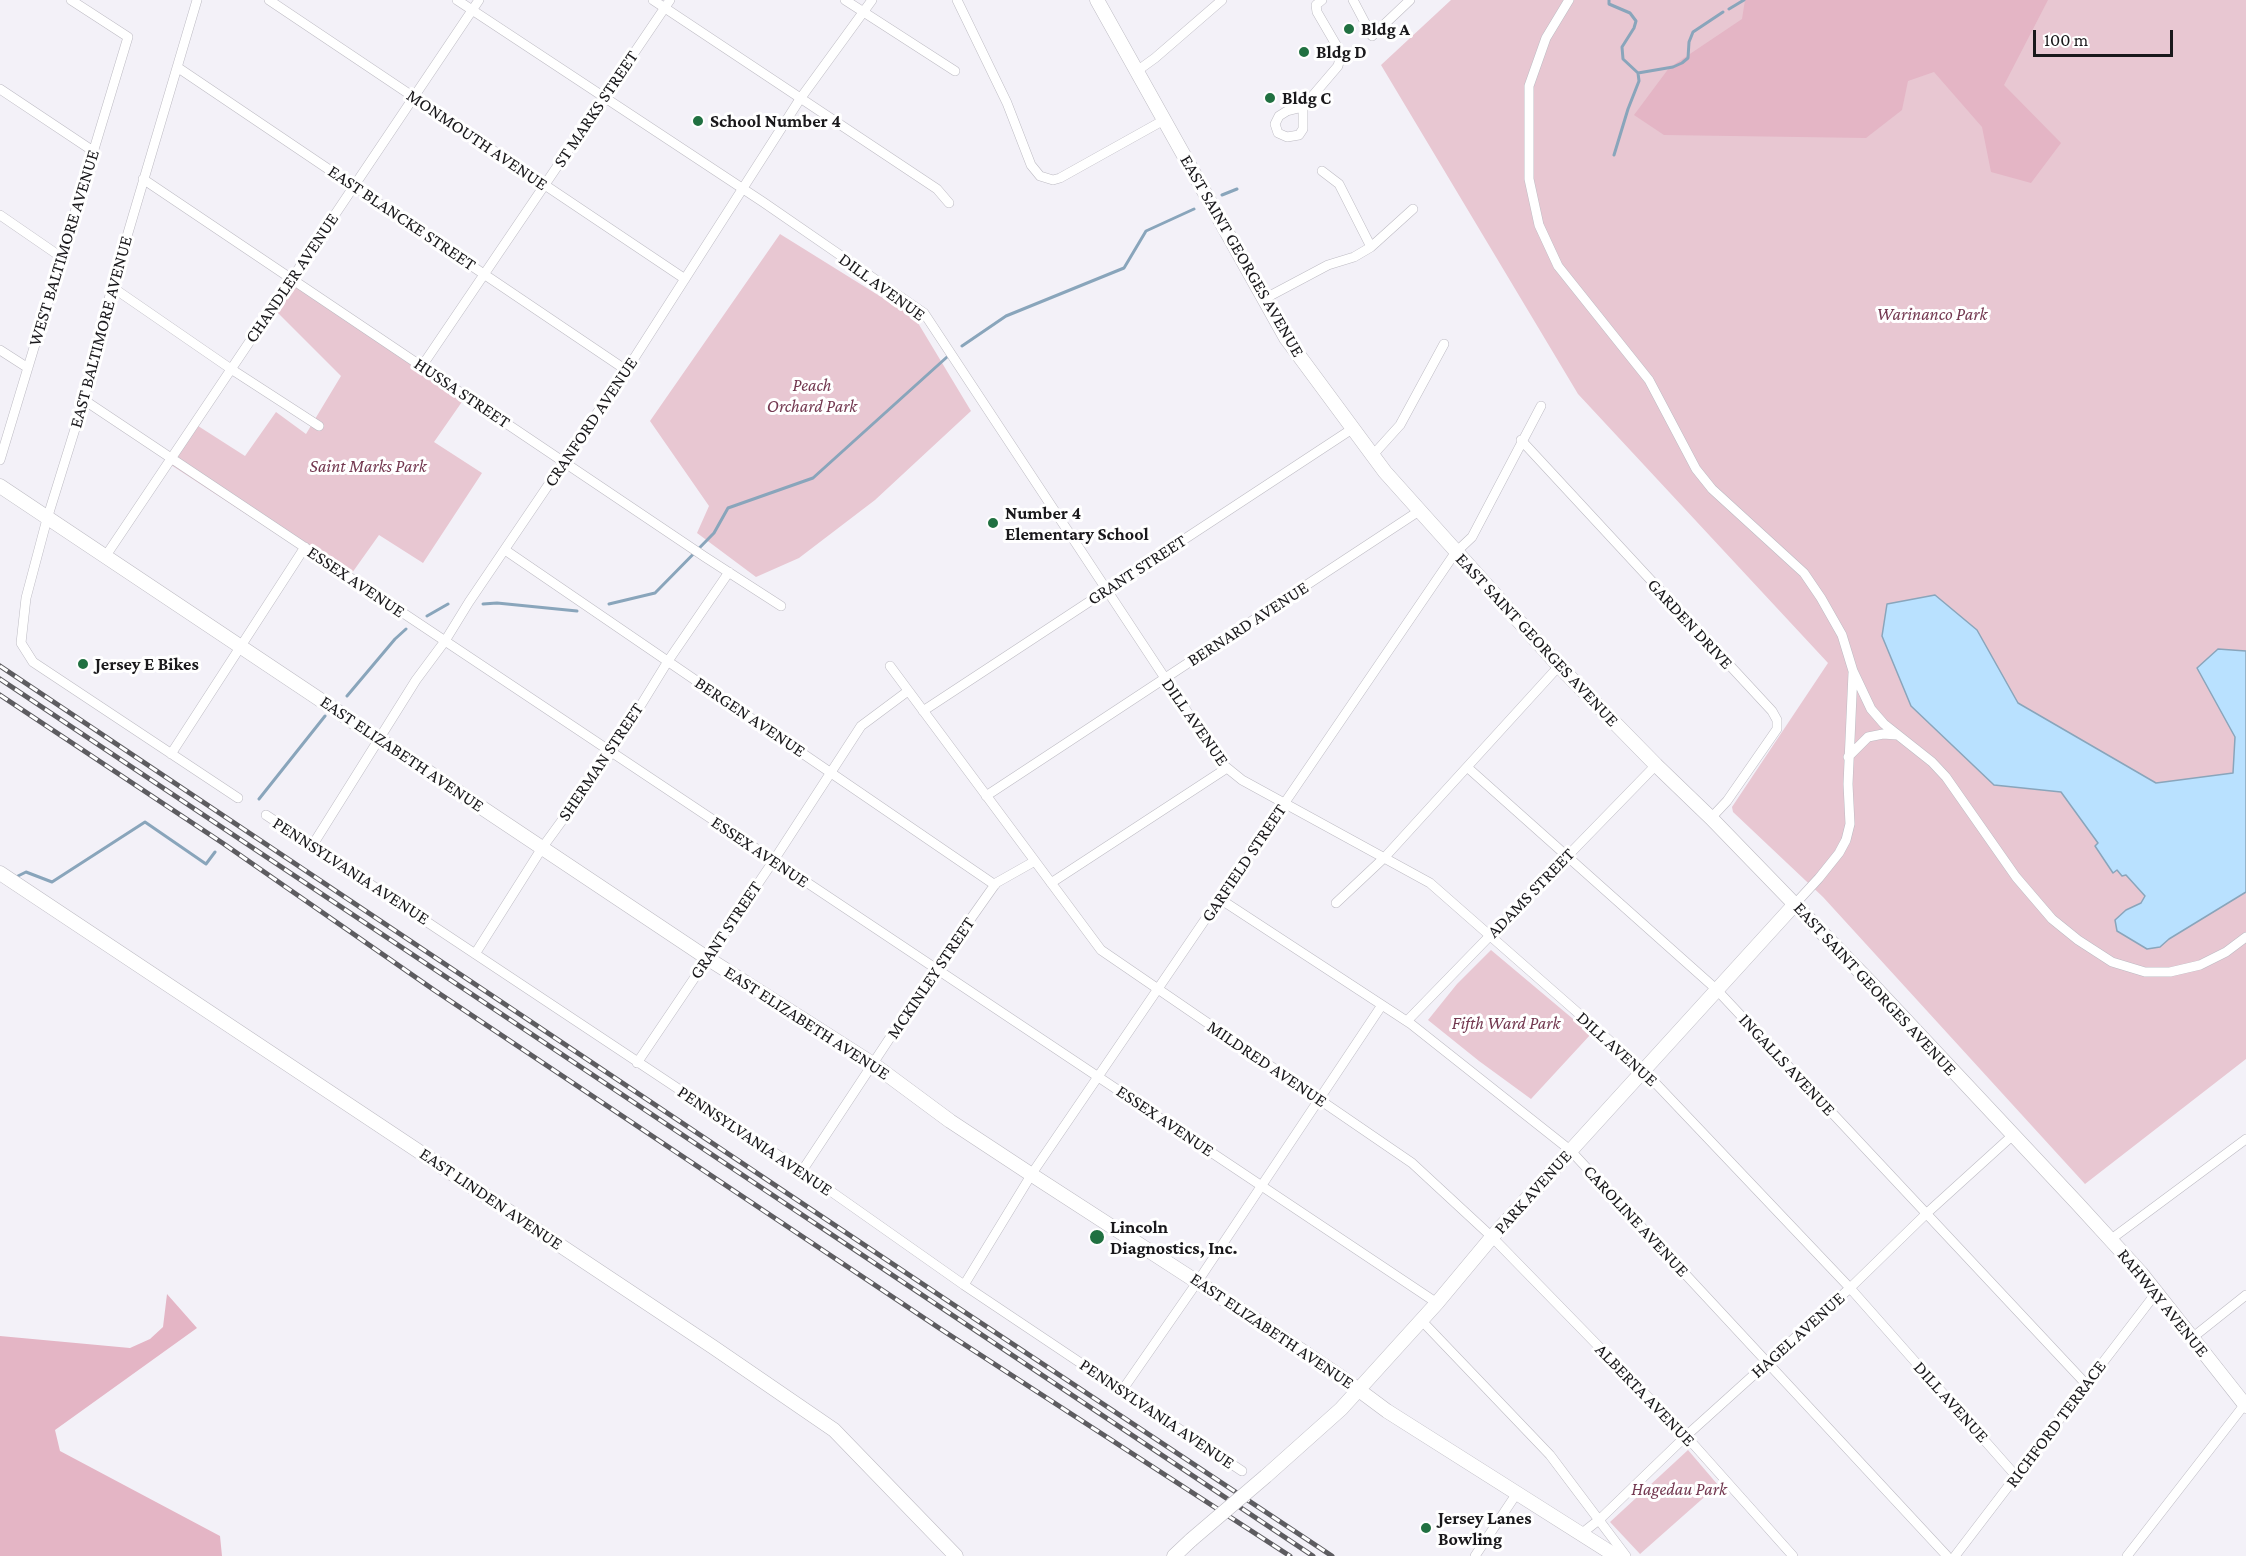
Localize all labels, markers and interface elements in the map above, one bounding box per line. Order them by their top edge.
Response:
place label: Bldg A [1361,18,1410,40]
scale bar [2036,18,2176,56]
marker: Bldg A [1342,22,1356,36]
text: 100 m [2044,30,2088,50]
place label: Bldg D [1316,41,1367,63]
marker: Bldg D [1297,45,1311,59]
street label: ST MARKS STREET [549,47,643,171]
street label: MONMOUTH AVENUE [402,85,552,195]
place label: Bldg C [1282,87,1331,109]
marker: Bldg C [1263,91,1277,105]
place label: School Number 4 [710,110,841,132]
marker: School Number 4 [691,114,705,128]
street label: WEST BALTIMORE AVENUE [24,147,104,349]
street label: EAST SAINT GEORGES AVENUE [1175,151,1309,361]
street label: EAST BLANCKE STREET [324,160,480,276]
street label: CHANDLER AVENUE [241,209,343,347]
street label: EAST BALTIMORE AVENUE [65,234,137,430]
street label: DILL AVENUE [834,248,930,326]
park label: Warinanco Park [1877,303,1987,325]
street label: HUSSA STREET [410,353,514,433]
street label: CRANFORD AVENUE [540,353,642,491]
park label: Peach Orchard Park [767,374,857,416]
park label: Saint Marks Park [309,455,427,477]
place label: Number 4 Elementary School [1005,502,1149,544]
marker: Number 4 Elementary School [986,516,1000,530]
street label: GRANT STREET [1084,530,1190,610]
street label: ESSEX AVENUE [303,541,409,623]
street label: EAST SAINT GEORGES AVENUE [1451,549,1623,731]
street label: GARDEN DRIVE [1643,574,1737,674]
street label: BERNARD AVENUE [1183,577,1313,671]
place label: Jersey E Bikes [95,653,199,675]
marker: Jersey E Bikes [76,657,90,671]
street label: BERGEN AVENUE [690,672,810,762]
street label: DILL AVENUE [1157,674,1233,770]
street label: EAST ELIZABETH AVENUE [316,691,488,817]
street label: SHERMAN STREET [554,699,648,825]
street label: GARFIELD STREET [1197,800,1291,926]
street label: ESSEX AVENUE [707,811,813,893]
street label: PENNSYLVANIA AVENUE [269,812,433,930]
street label: ADAMS STREET [1483,844,1579,942]
street label: GRANT STREET [685,877,767,983]
street label: EAST SAINT GEORGES AVENUE [1789,898,1961,1080]
street label: MCKINLEY STREET [882,913,980,1043]
street label: EAST ELIZABETH AVENUE [720,961,894,1085]
street label: DILL AVENUE [1572,1007,1662,1091]
street label: INGALLS AVENUE [1734,1009,1840,1121]
park label: Fifth Ward Park [1452,1012,1560,1034]
street label: MILDRED AVENUE [1203,1016,1331,1112]
street label: ESSEX AVENUE [1112,1080,1218,1162]
street label: PENNSYLVANIA AVENUE [673,1081,837,1201]
street label: EAST LINDEN AVENUE [415,1143,567,1255]
street label: PARK AVENUE [1490,1146,1576,1238]
street label: CAROLINE AVENUE [1579,1161,1693,1281]
place label: Lincoln Diagnostics, Inc. [1110,1216,1238,1258]
marker: Lincoln Diagnostics, Inc. [1088,1228,1106,1246]
street label: RAHWAY AVENUE [2113,1245,2213,1361]
street label: EAST ELIZABETH AVENUE [1186,1268,1358,1394]
street label: HAGEL AVENUE [1747,1287,1849,1383]
street label: ALBERTA AVENUE [1591,1339,1699,1451]
street label: PENNSYLVANIA AVENUE [1075,1354,1239,1474]
street label: RICHFORD TERRACE [2001,1356,2111,1492]
street label: DILL AVENUE [1909,1357,1993,1447]
park label: Hagedau Park [1631,1478,1727,1500]
place label: Jersey Lanes Bowling [1438,1507,1532,1550]
marker: Jersey Lanes Bowling [1419,1521,1433,1535]

